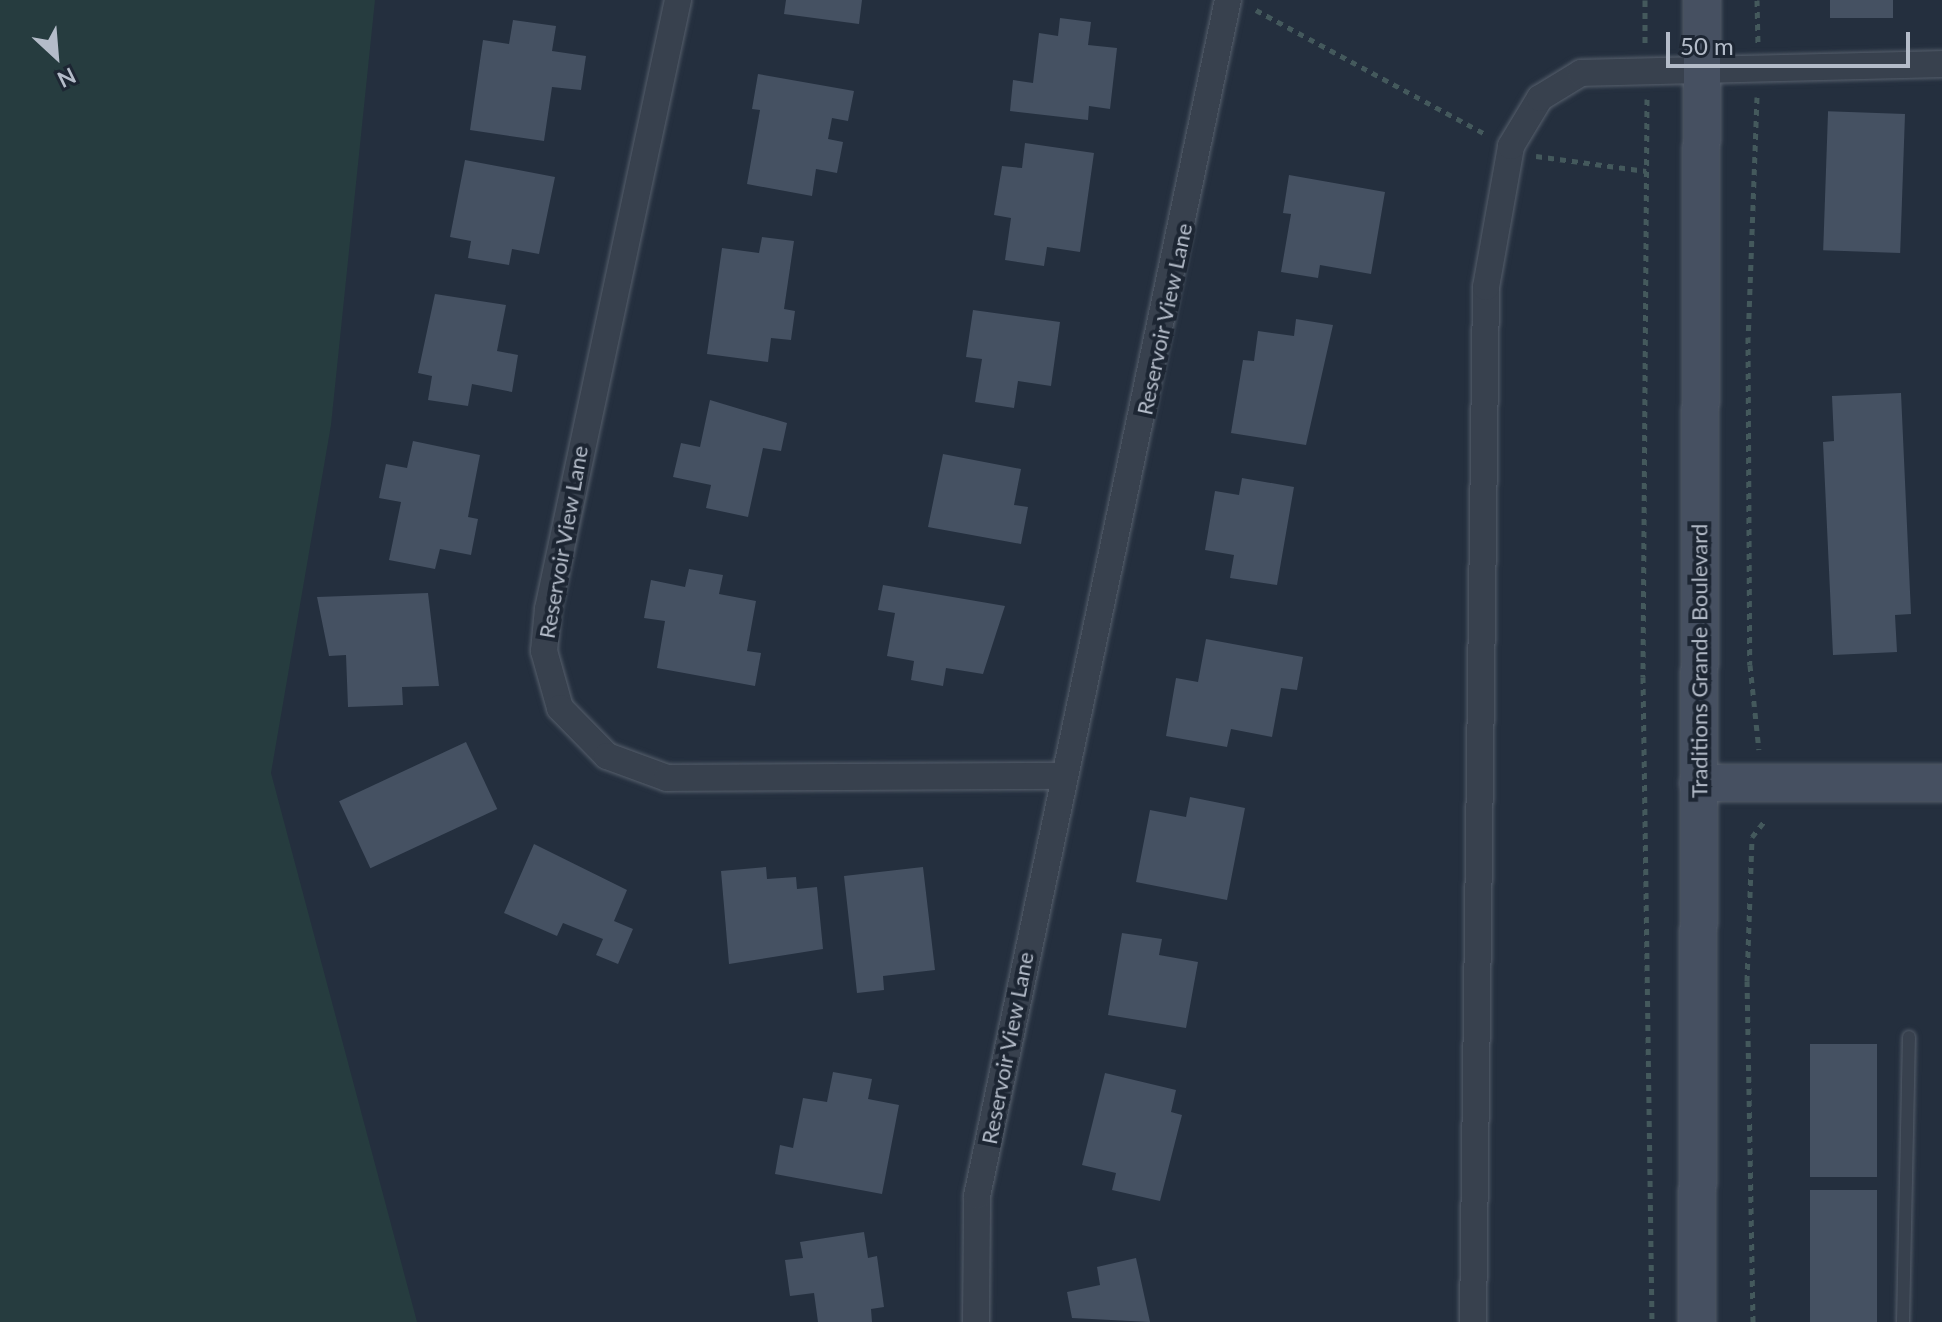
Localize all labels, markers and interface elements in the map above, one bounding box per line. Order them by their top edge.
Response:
north arrow [16,16,96,96]
scale bar [1670,16,1914,66]
text: 50 m [1680,31,1734,60]
text: N [53,62,80,94]
street label: Reservoir View Lane [1131,220,1197,418]
street label: Reservoir View Lane [533,443,593,641]
street label: Traditions Grande Boulevard [1686,524,1712,798]
street label: Reservoir View Lane [975,949,1039,1147]

